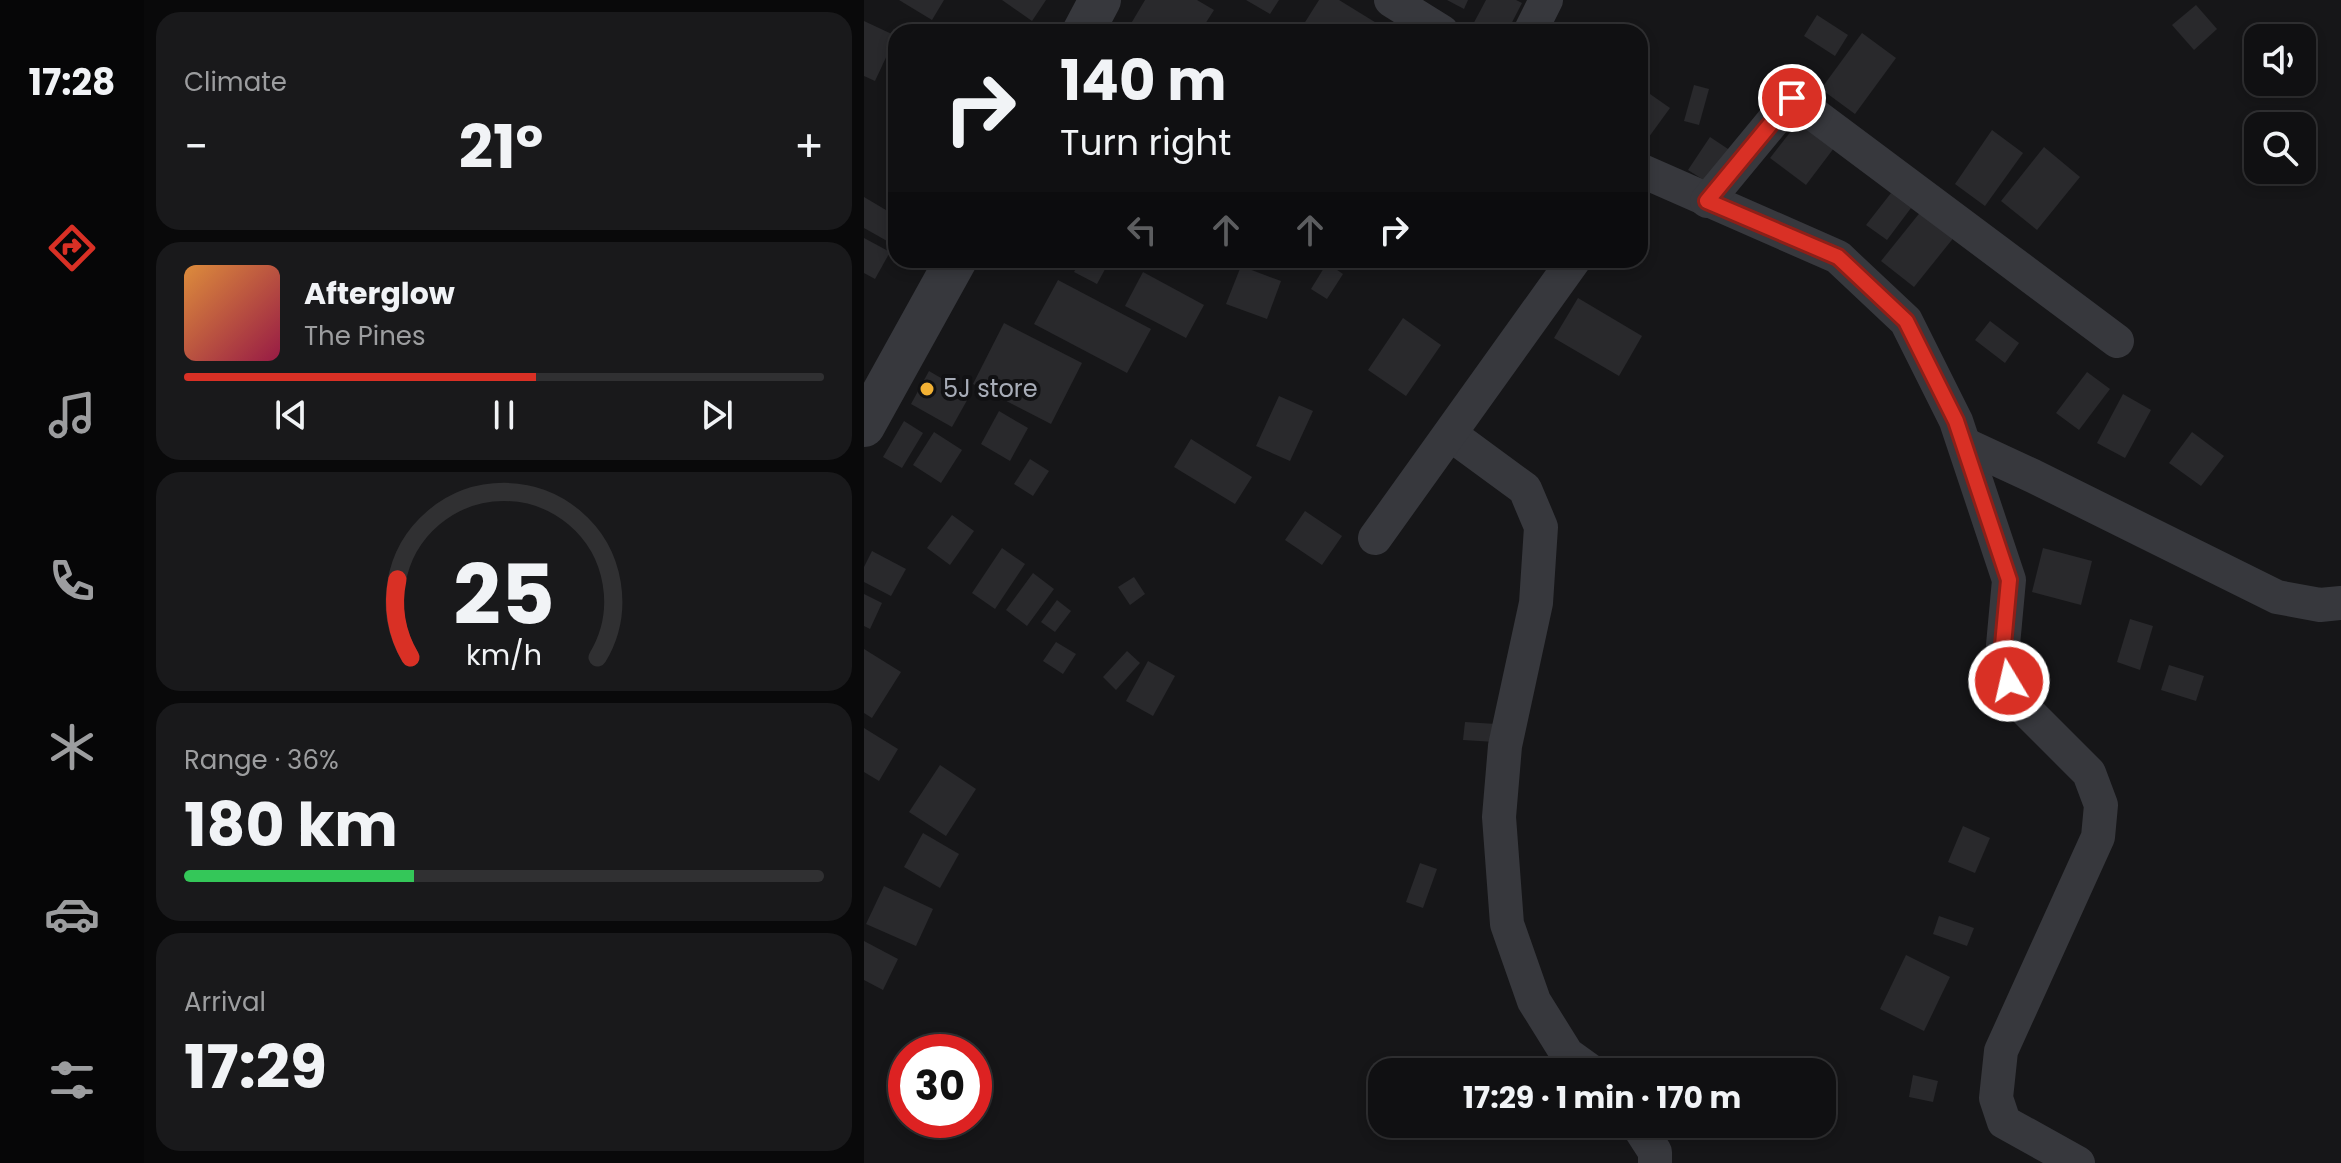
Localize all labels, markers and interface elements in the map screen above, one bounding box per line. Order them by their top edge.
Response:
map controls [2244,24,2316,184]
button: sound [2244,24,2316,96]
text: 140 m [1060,41,1227,120]
icon: right [928,56,1032,160]
text: 17:28 [29,57,115,108]
text: Climate [184,64,287,100]
pin [1758,64,1826,132]
icon: arrive [1770,76,1814,120]
text: 21° [459,105,543,189]
button: search [2244,112,2316,184]
text: − [184,116,208,177]
text: + [794,116,824,177]
text: Turn right [1060,117,1231,168]
icon: left [1120,208,1164,252]
icon: ahead [1204,208,1248,252]
icon: ahead [1288,208,1332,252]
icon: right [1372,208,1416,252]
icon: directions [44,220,100,276]
text: Afterglow [304,272,455,315]
text: The Pines [304,318,426,354]
place label: 5J store [943,372,1038,405]
marker: 5J store [918,380,936,398]
icon: music [44,387,100,443]
icon: previous [269,393,313,437]
icon: pause [482,393,526,437]
icon: next [695,393,739,437]
text: 25 [453,536,555,652]
icon: phone [44,553,100,609]
text: km/h [466,635,542,675]
position arrow [1967,639,2051,723]
icon: climate [44,719,100,775]
text: Range · 36% [184,742,339,778]
text: 180 km [184,783,398,867]
icon: car [44,886,100,942]
text: Arrival [184,984,266,1020]
text: 17:29 [184,1025,327,1109]
speed limit sign: 30 [888,1034,992,1138]
icon: filters [44,1052,100,1108]
text: 17:29 · 1 min · 170 m [1463,1076,1741,1119]

